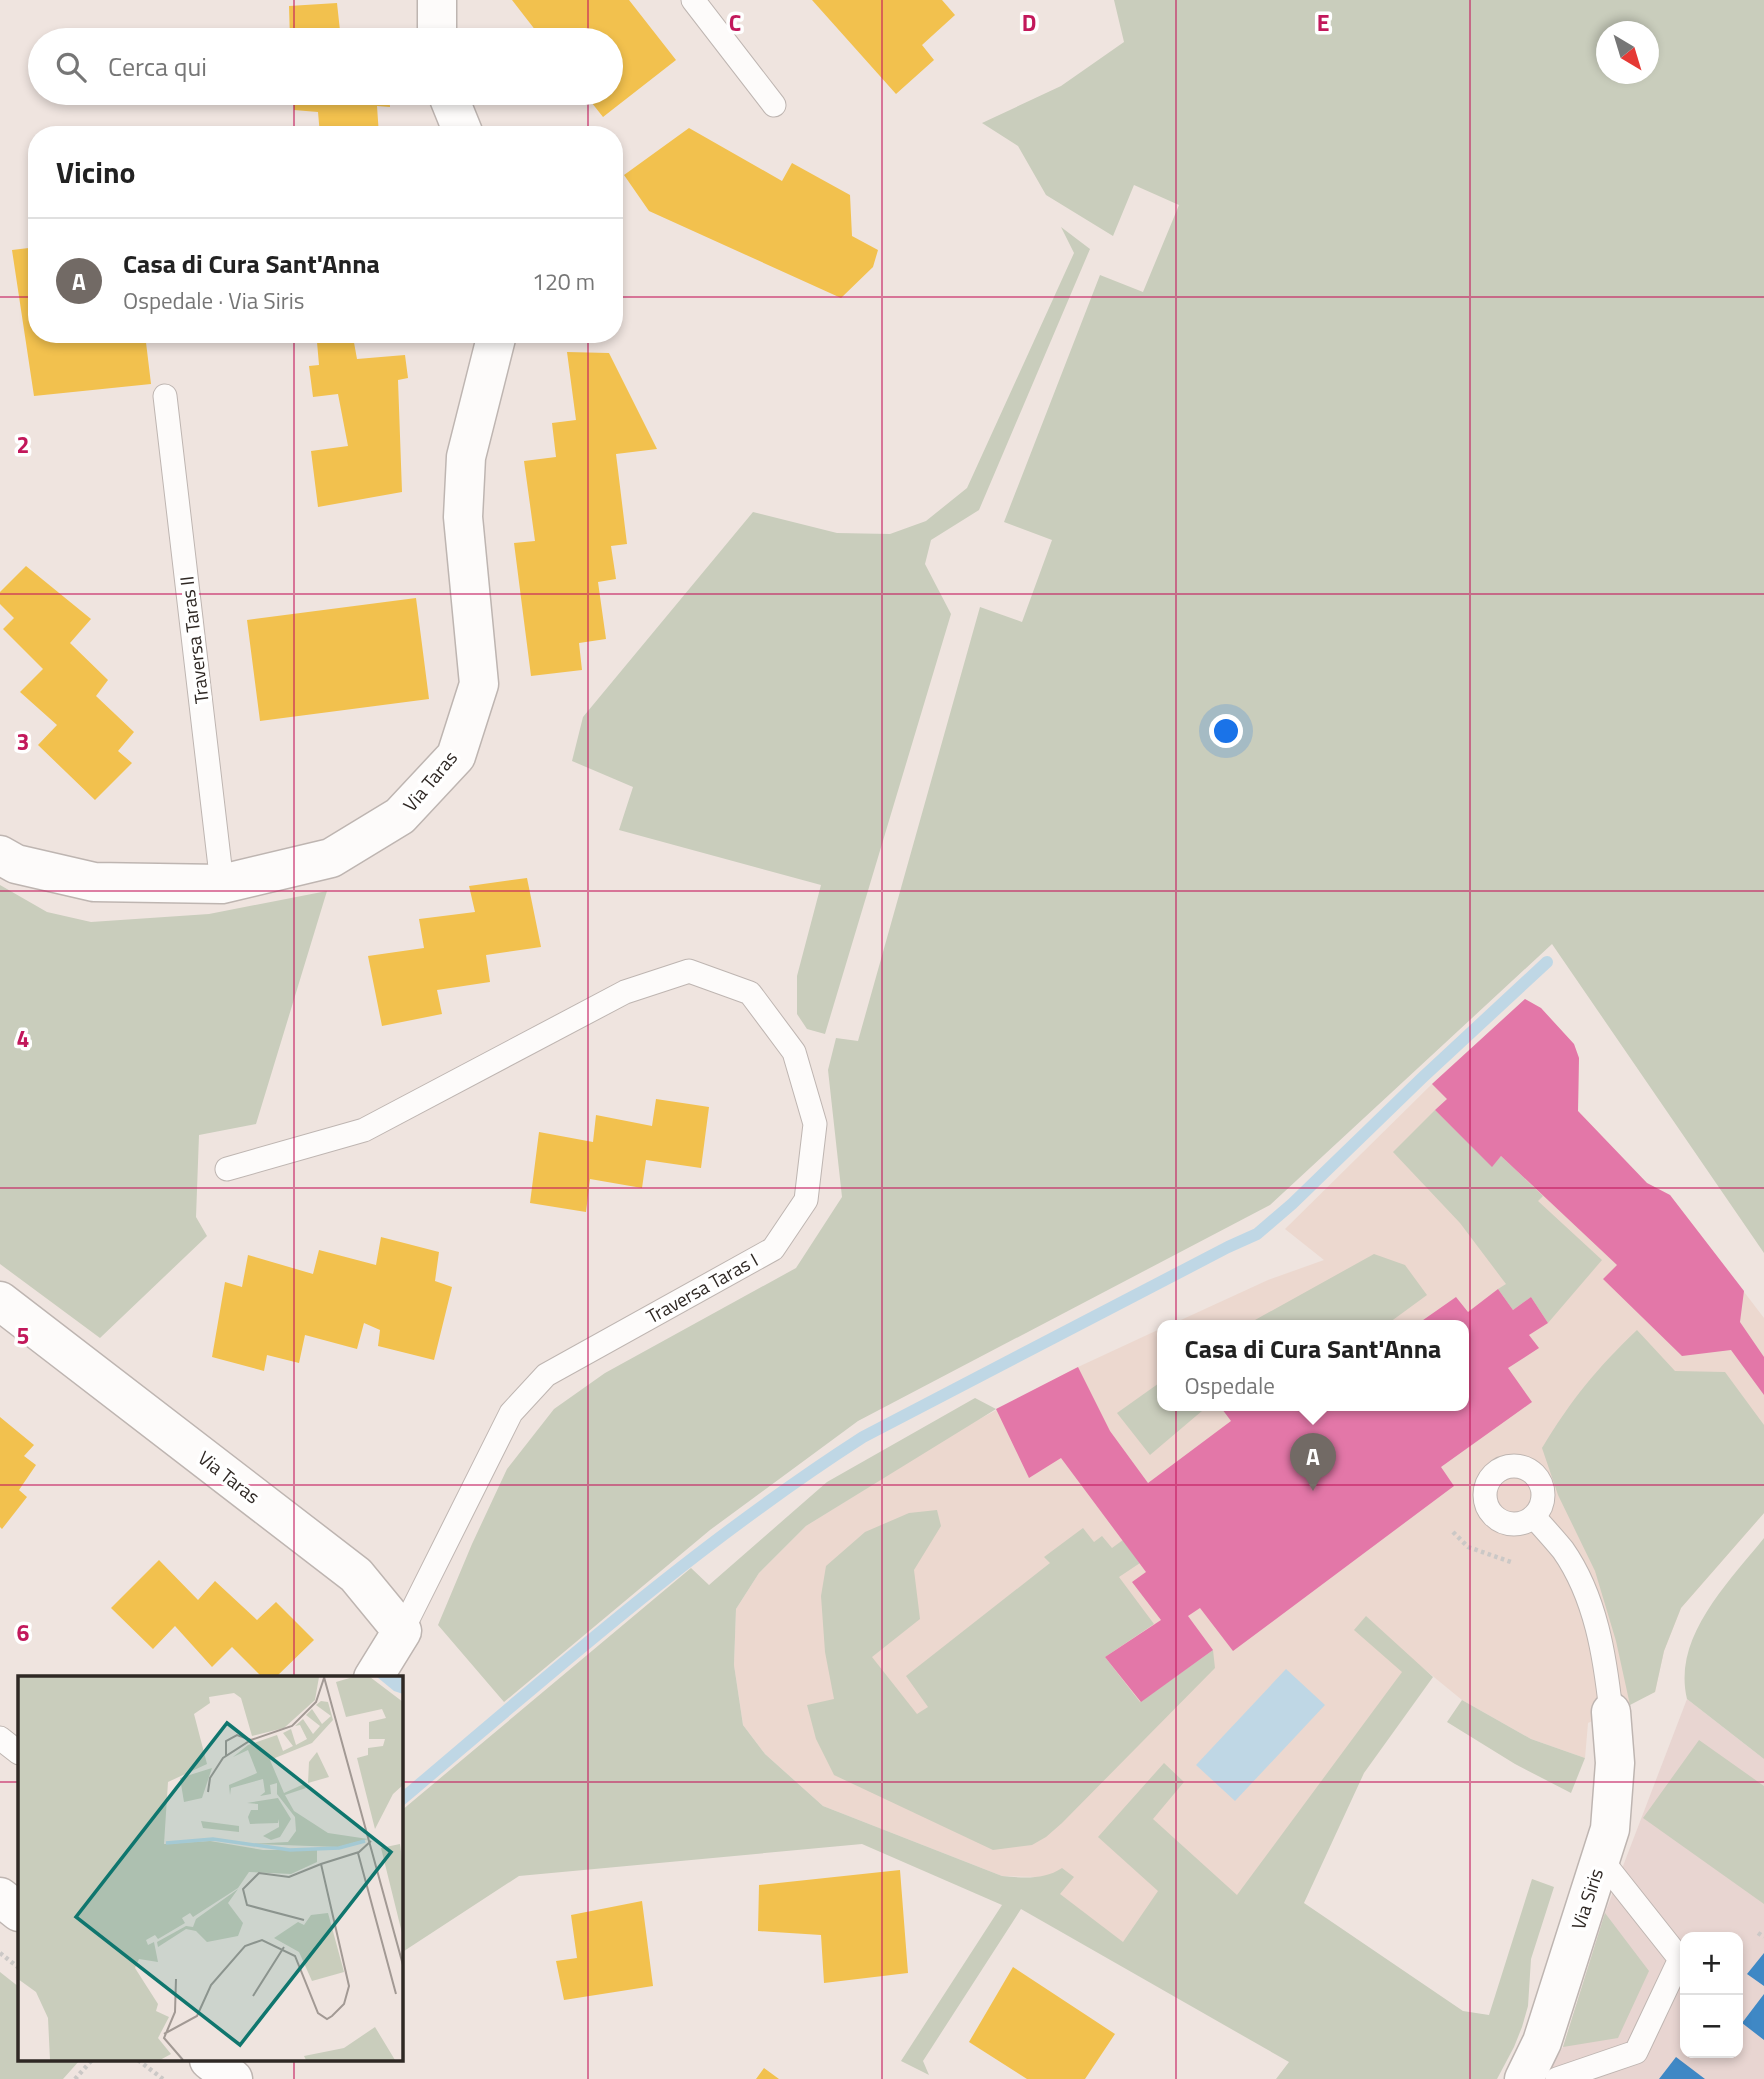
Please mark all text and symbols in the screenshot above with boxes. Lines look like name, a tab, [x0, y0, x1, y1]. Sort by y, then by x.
text: C	[729, 5, 741, 40]
text: D	[1022, 5, 1036, 40]
text: E	[1317, 5, 1329, 40]
north arrow	[1596, 21, 1659, 84]
search box	[28, 28, 623, 105]
text: Cerca qui	[108, 47, 207, 86]
icon: search	[52, 48, 90, 86]
text: Vicino	[56, 149, 136, 195]
text: Casa di Cura Sant'Anna	[123, 244, 380, 283]
text: A	[72, 264, 86, 299]
text: 120 m	[532, 264, 595, 299]
text: Ospedale · Via Siris	[123, 283, 305, 318]
text: 2	[17, 427, 29, 462]
street label: Traversa Taras II	[171, 575, 216, 706]
your location	[1209, 714, 1243, 748]
text: 3	[17, 724, 29, 759]
street label: Via Taras	[395, 744, 464, 817]
text: 4	[17, 1021, 29, 1056]
street label: Traversa Taras I	[641, 1245, 763, 1330]
text: 5	[17, 1318, 29, 1353]
popup	[1157, 1320, 1469, 1411]
text: Casa di Cura Sant'Anna	[1185, 1329, 1441, 1368]
text: Ospedale	[1185, 1368, 1275, 1403]
pin: A	[1290, 1433, 1336, 1491]
street label: Via Taras	[192, 1443, 267, 1510]
text: 6	[17, 1615, 30, 1650]
inset map	[18, 1676, 402, 2062]
street label: Via Siris	[1563, 1864, 1610, 1933]
map controls	[1680, 1932, 1743, 2058]
button: +	[1680, 1932, 1743, 1995]
button: −	[1680, 1995, 1743, 2058]

